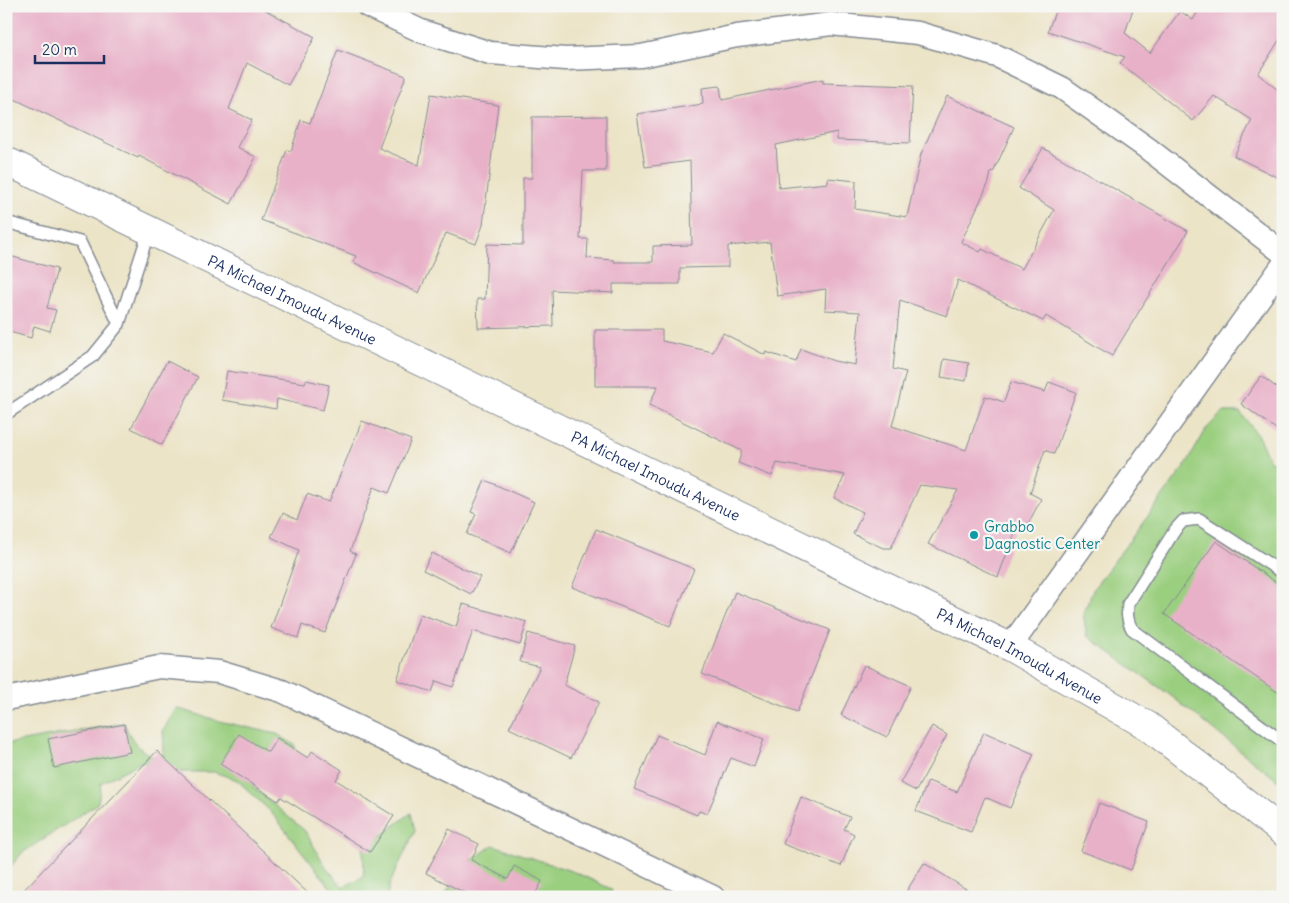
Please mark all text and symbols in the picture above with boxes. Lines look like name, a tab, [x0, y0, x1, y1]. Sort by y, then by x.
scale bar	[35, 32, 104, 64]
text: 20 m	[42, 40, 77, 59]
street label: PA Michael Imoudu Avenue	[205, 251, 380, 348]
street label: PA Michael Imoudu Avenue	[568, 427, 743, 525]
place label: Grabbo Dagnostic Center	[984, 517, 1100, 553]
marker: Grabbo Dagnostic Center	[968, 529, 980, 541]
street label: PA Michael Imoudu Avenue	[934, 604, 1106, 708]

